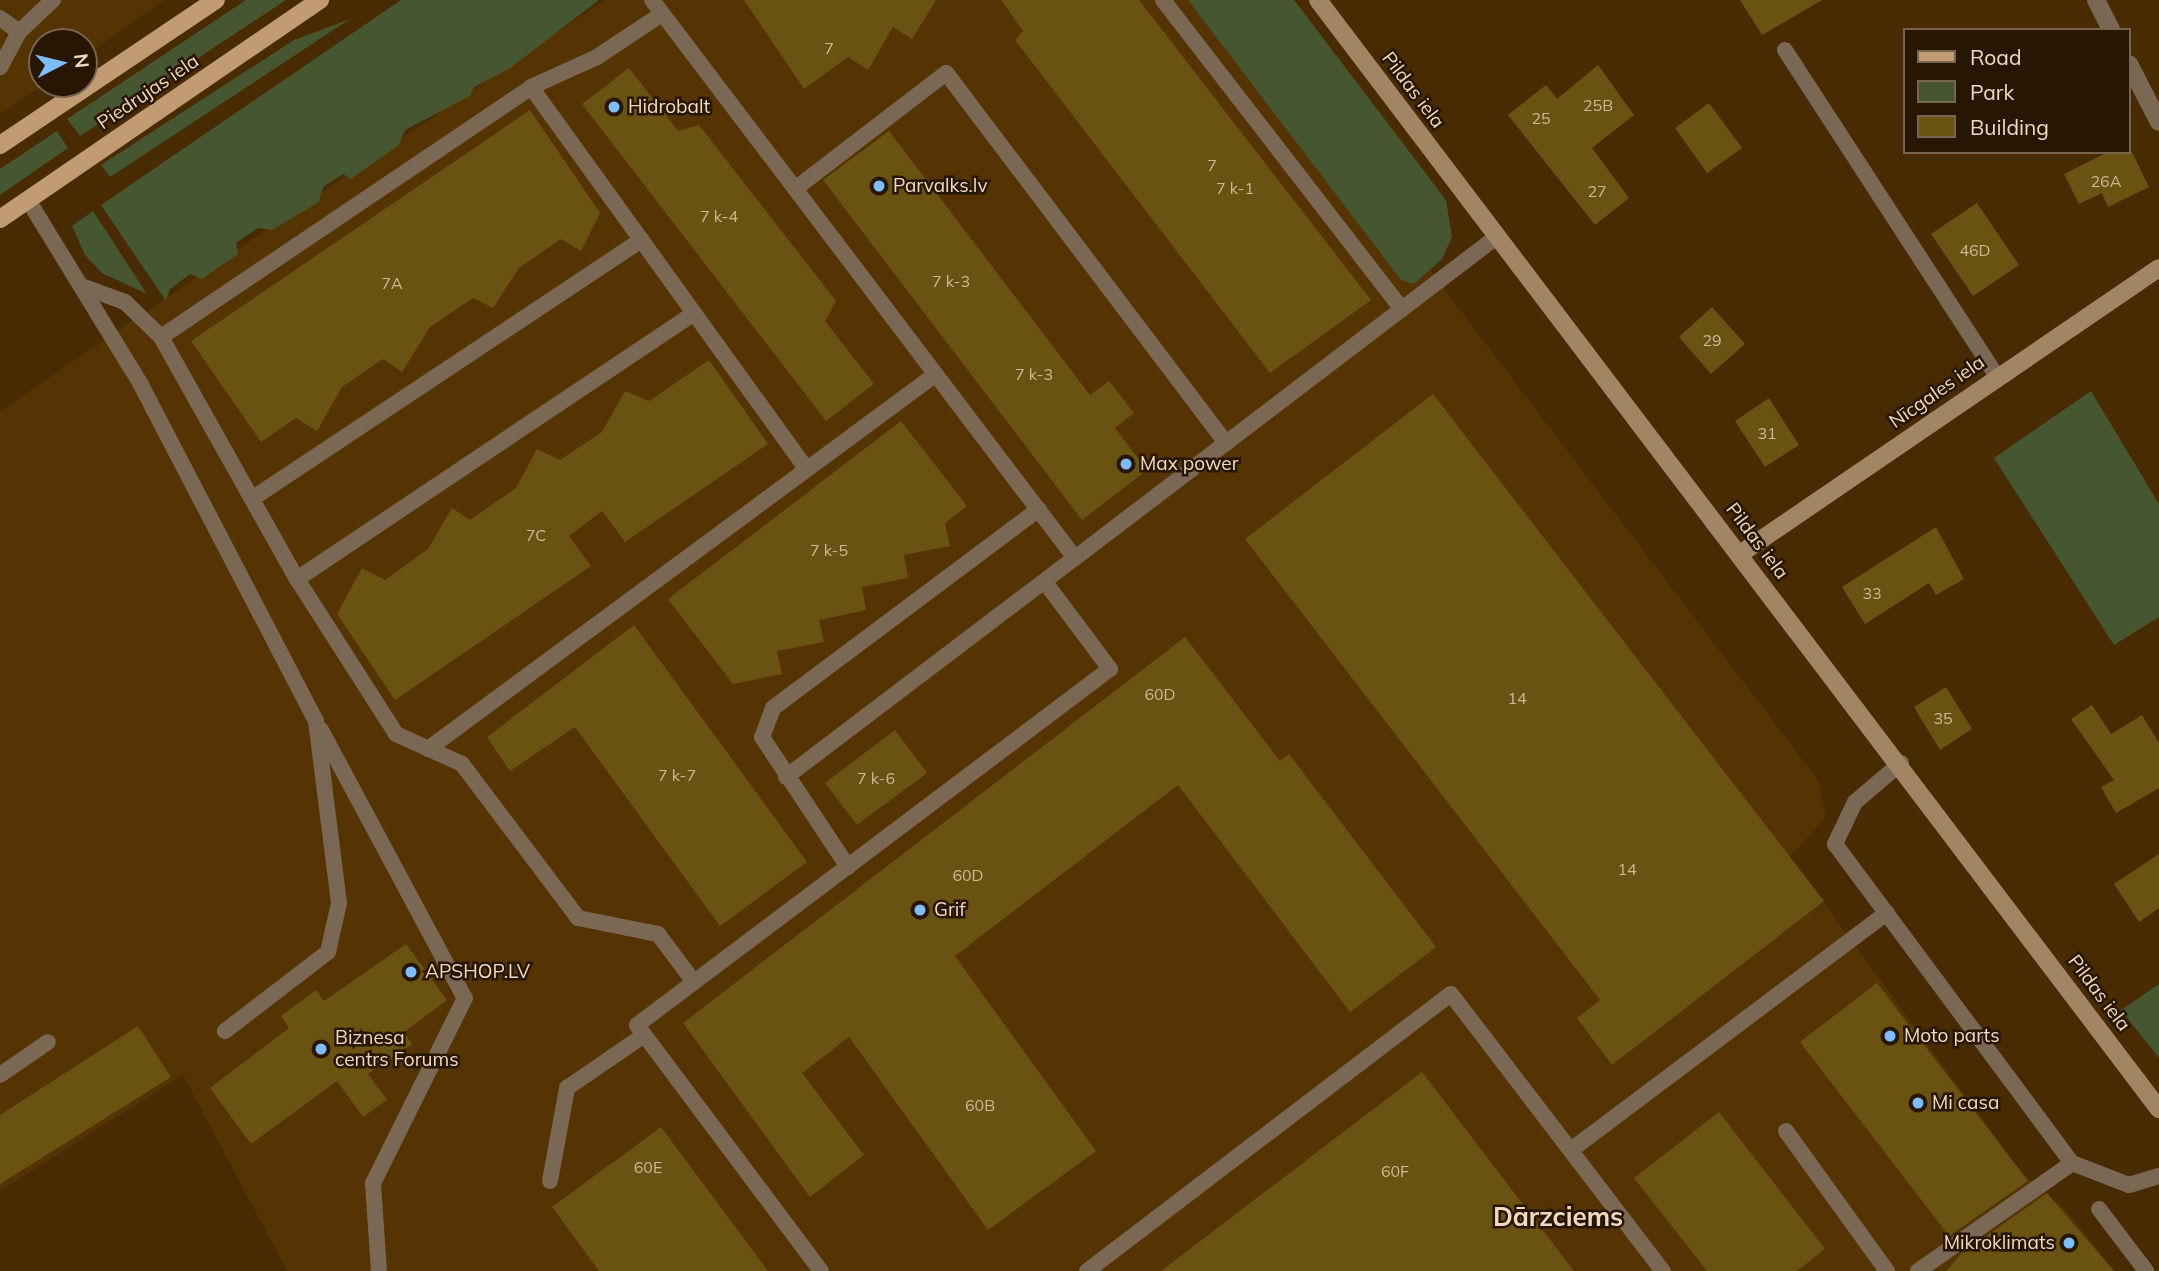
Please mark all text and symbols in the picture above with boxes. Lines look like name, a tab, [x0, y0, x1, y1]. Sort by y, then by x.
north arrow	[28, 28, 98, 98]
legend	[1904, 28, 2131, 154]
house number: 7	[824, 38, 834, 58]
text: Road	[1970, 44, 2021, 70]
street label: Pildas iela	[1377, 47, 1449, 133]
street label: Piedrujas iela	[93, 50, 203, 134]
text: N	[69, 52, 95, 69]
text: Park	[1970, 79, 2014, 105]
house number: 25B	[1583, 95, 1613, 115]
place label: Hidrobalt	[628, 96, 710, 118]
marker: Hidrobalt	[606, 99, 622, 115]
house number: 25	[1531, 108, 1551, 128]
text: Building	[1970, 114, 2049, 140]
house number: 7	[1207, 155, 1217, 175]
house number: 26A	[2091, 171, 2121, 191]
place label: Parvalks.lv	[893, 175, 987, 197]
marker: Parvalks.lv	[871, 178, 887, 194]
house number: 7 k-1	[1216, 178, 1254, 198]
house number: 27	[1587, 181, 1607, 201]
house number: 7 k-4	[700, 206, 738, 226]
house number: 46D	[1959, 240, 1991, 260]
house number: 7 k-3	[932, 271, 970, 291]
house number: 7A	[381, 273, 403, 293]
house number: 29	[1702, 330, 1722, 350]
street label: Nīcgales iela	[1885, 351, 1989, 433]
house number: 7 k-3	[1015, 364, 1053, 384]
house number: 31	[1757, 423, 1777, 443]
place label: Max power	[1140, 453, 1239, 475]
marker: Max power	[1118, 456, 1134, 472]
street label: Pildas iela	[1721, 498, 1793, 584]
house number: 7C	[526, 525, 546, 545]
house number: 7 k-5	[810, 540, 848, 560]
house number: 33	[1862, 583, 1882, 603]
house number: 60D	[1144, 684, 1176, 704]
house number: 14	[1507, 688, 1527, 708]
house number: 35	[1933, 708, 1953, 728]
house number: 7 k-7	[658, 765, 696, 785]
house number: 7 k-6	[857, 768, 895, 788]
house number: 14	[1617, 859, 1637, 879]
house number: 60D	[952, 865, 984, 885]
place label: Grif	[934, 899, 966, 921]
marker: Grif	[912, 902, 928, 918]
street label: Pildas iela	[2063, 950, 2135, 1036]
place label: APSHOP.LV	[425, 961, 530, 983]
marker: APSHOP.LV	[403, 964, 419, 980]
place label: Moto parts	[1904, 1025, 2000, 1047]
place label: Biznesa centrs Forums	[335, 1027, 459, 1071]
marker: Moto parts	[1882, 1028, 1898, 1044]
marker: Biznesa centrs Forums	[313, 1041, 329, 1057]
place label: Mi casa	[1932, 1092, 1999, 1114]
house number: 60B	[965, 1095, 995, 1115]
marker: Mi casa	[1910, 1095, 1926, 1111]
house number: 60E	[634, 1157, 662, 1177]
house number: 60F	[1381, 1161, 1409, 1181]
district label: Dārzciems	[1493, 1201, 1623, 1233]
place label: Mikroklimats	[1944, 1232, 2055, 1254]
marker: Mikroklimats	[2061, 1235, 2077, 1251]

